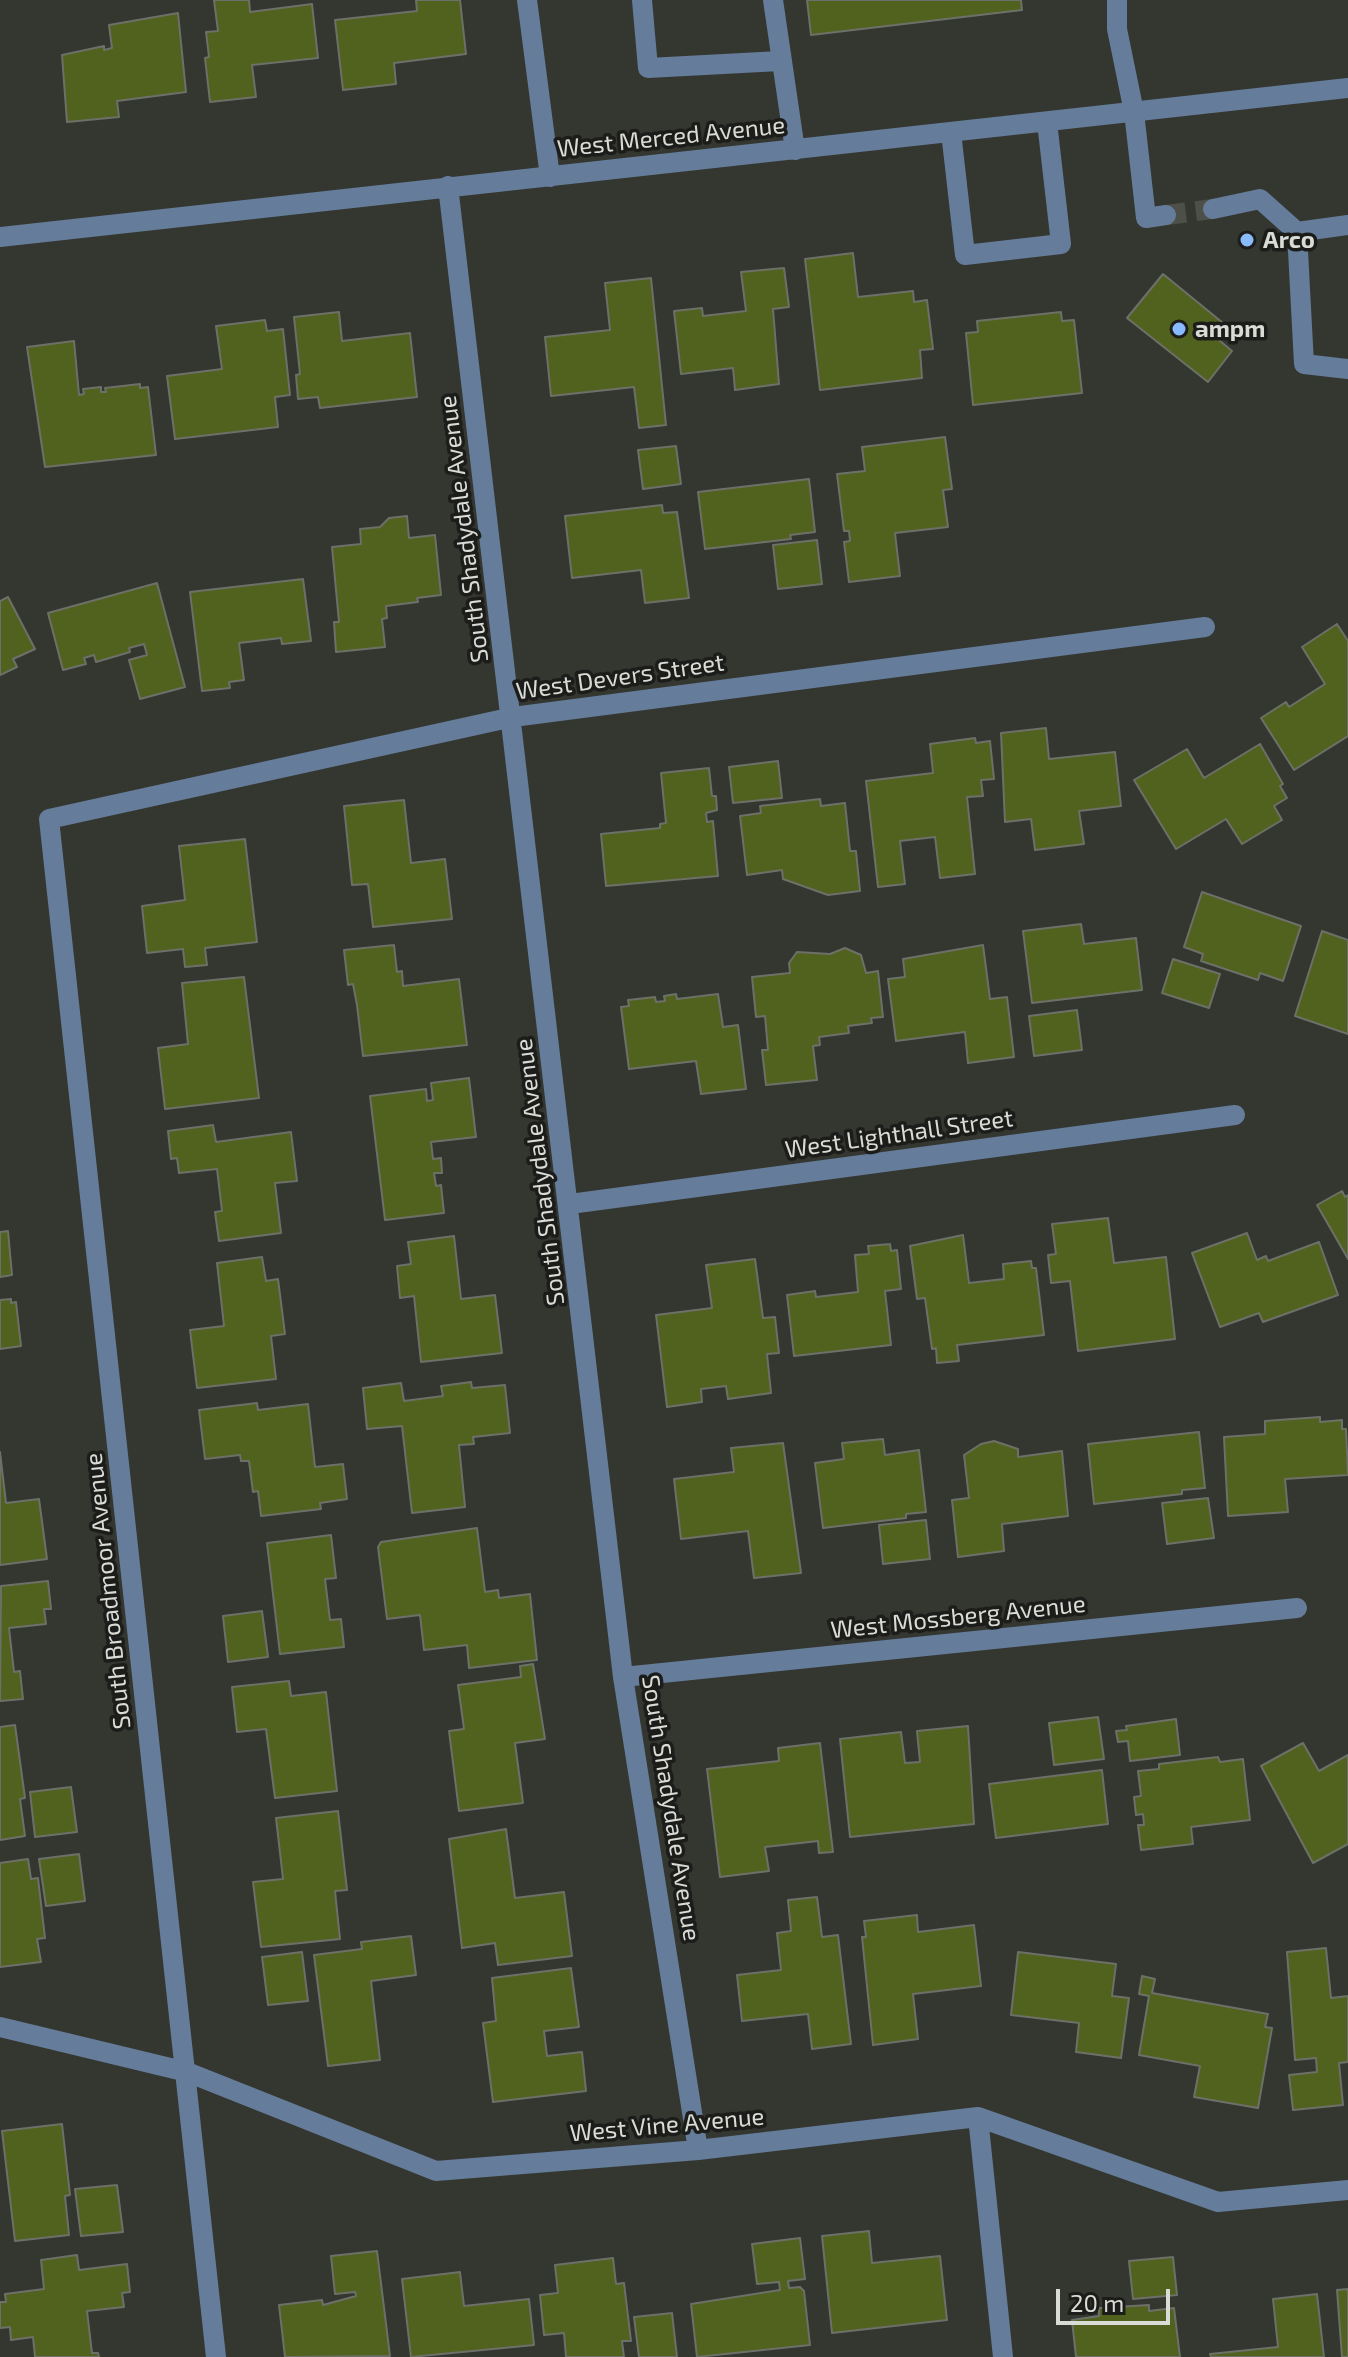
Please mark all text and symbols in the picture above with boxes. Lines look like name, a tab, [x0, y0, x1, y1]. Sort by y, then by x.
street label: West Merced Avenue	[556, 111, 786, 163]
place label: Arco	[1263, 226, 1315, 254]
marker: Arco	[1238, 231, 1256, 249]
place label: ampm	[1195, 315, 1265, 343]
marker: ampm	[1170, 320, 1188, 338]
street label: South Shadydale Avenue	[433, 394, 495, 664]
street label: West Devers Street	[514, 648, 726, 706]
street label: South Shadydale Avenue	[509, 1037, 571, 1307]
street label: West Lighthall Street	[783, 1104, 1015, 1164]
street label: South Broadmoor Avenue	[79, 1451, 137, 1731]
street label: West Mossberg Avenue	[829, 1589, 1087, 1645]
street label: South Shadydale Avenue	[636, 1673, 706, 1943]
street label: West Vine Avenue	[569, 2102, 765, 2148]
scale bar	[1060, 2273, 1174, 2323]
text: 20 m	[1070, 2288, 1124, 2317]

